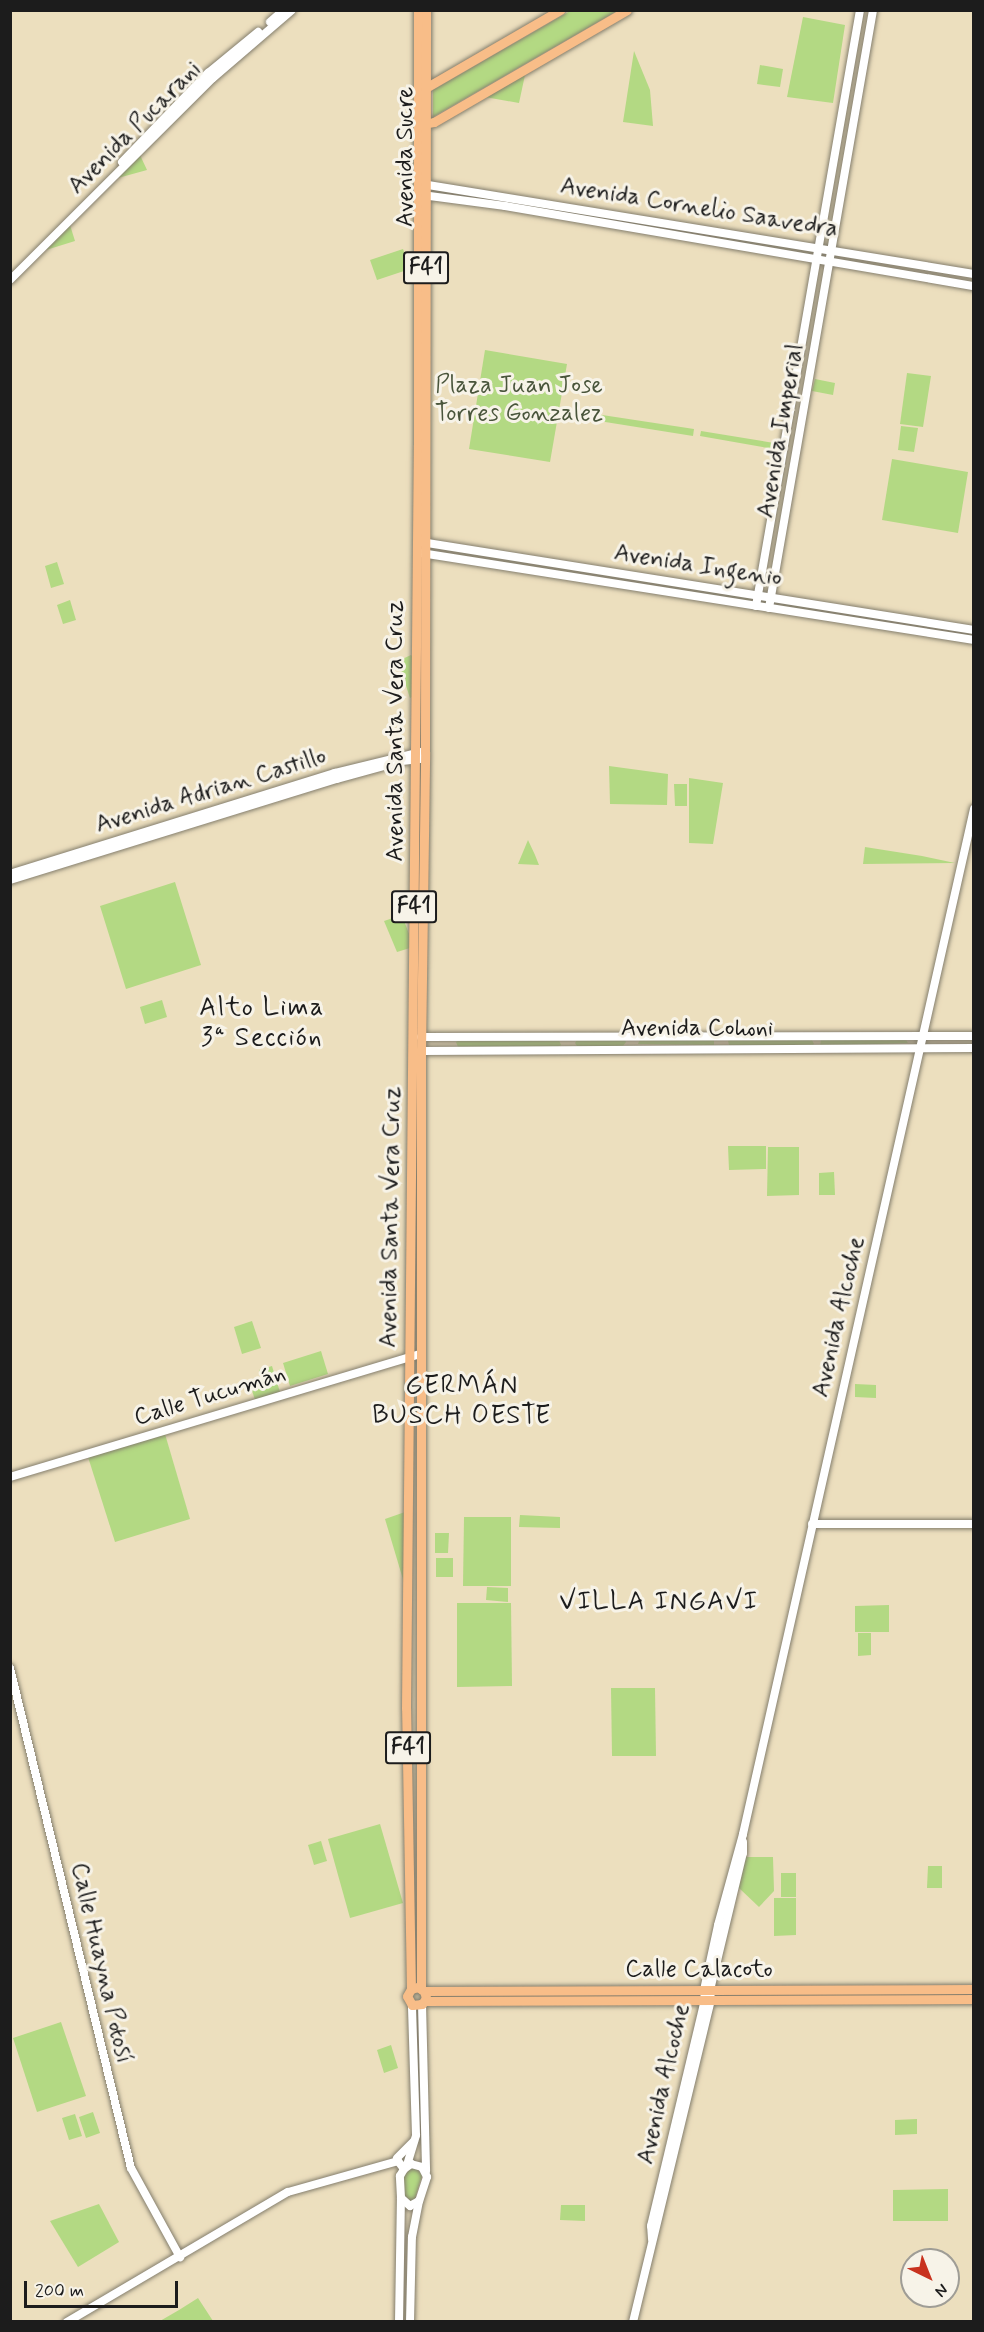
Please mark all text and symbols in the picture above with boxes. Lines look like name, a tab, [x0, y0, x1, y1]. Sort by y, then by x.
street label: Avenida Pucarani	[62, 55, 208, 201]
street label: Avenida Sucre	[392, 85, 420, 229]
street label: Avenida Cornelio Saavedra	[559, 172, 839, 244]
road number: F41	[402, 249, 450, 287]
street label: Avenida Imperial	[752, 342, 810, 520]
park label: Plaza Juan Jose Torres Gonzalez	[437, 372, 601, 428]
street label: Avenida Ingenio	[613, 539, 783, 593]
street label: Avenida Santa Vera Cruz	[382, 602, 410, 860]
street label: Avenida Adrian Castillo	[91, 742, 331, 840]
road number: F41	[390, 888, 438, 926]
district label: Alto Lima 3ª Sección	[201, 993, 323, 1054]
street label: Avenida Cohoni	[621, 1015, 773, 1043]
street label: Avenida Santa Vera Cruz	[374, 1088, 408, 1346]
street label: Avenida Alcoche	[806, 1233, 872, 1401]
street label: Calle Tucumán	[135, 1361, 285, 1431]
district label: GERMÁN BUSCH OESTE	[369, 1371, 555, 1432]
district label: VILLA INGAVI	[563, 1587, 755, 1619]
road number: F41	[384, 1729, 432, 1767]
street label: Calle Huayna Potosí	[64, 1862, 138, 2064]
street label: Calle Calacoto	[626, 1956, 772, 1984]
street label: Avenida Alcoche	[631, 2000, 697, 2168]
north arrow	[900, 2248, 960, 2308]
scale bar	[27, 2269, 182, 2307]
text: 200 m	[35, 2279, 84, 2303]
text: N	[930, 2279, 952, 2301]

